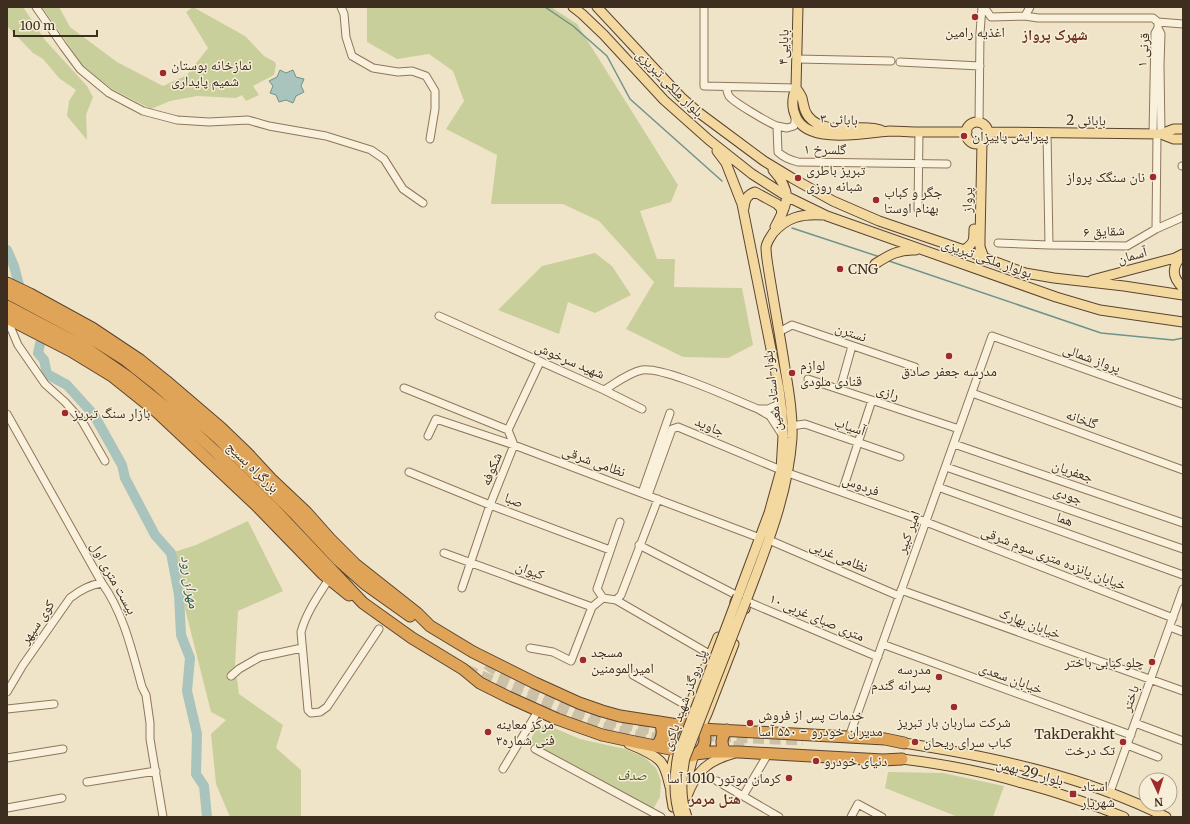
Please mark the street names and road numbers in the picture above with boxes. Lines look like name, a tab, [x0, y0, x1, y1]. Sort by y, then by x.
street label: بابایی۴	[773, 29, 793, 65]
street label: قرنی ۱	[1133, 32, 1153, 68]
street label: بلوار ملکى تبریزى	[632, 45, 708, 121]
street label: بابائی ۳	[820, 109, 859, 129]
street label: بابائی 2	[1066, 111, 1106, 129]
street label: گلسرخ ۱	[803, 140, 847, 159]
street label: پرواز	[958, 187, 976, 214]
street label: شقایق ۶	[1083, 221, 1125, 242]
street label: بولوار ملکی تبریزی	[939, 234, 1035, 282]
street label: آسمان	[1115, 242, 1149, 268]
street label: نسترن	[833, 318, 869, 346]
street label: شهید سرخوش	[532, 337, 608, 383]
street label: پرواز شمالی	[1061, 339, 1124, 377]
street label: بلوار استاد معین	[758, 349, 786, 433]
street label: رازی	[874, 380, 902, 404]
street label: گلخانه	[1064, 405, 1100, 433]
street label: جاوید	[692, 412, 728, 440]
street label: آسیاب	[832, 412, 868, 440]
street label: بزرگراه بسیج	[222, 438, 283, 497]
street label: نظامی شرقی	[560, 441, 628, 481]
street label: شکوفه	[476, 450, 506, 488]
street label: جعفریان	[1050, 456, 1096, 486]
street label: فردوس	[840, 470, 882, 500]
street label: جودی	[1051, 482, 1085, 508]
street label: صبا	[502, 488, 526, 512]
street label: امیر کبیر	[892, 508, 924, 557]
street label: هما	[1054, 508, 1076, 530]
street label: خیابان پانزده متری سوم شرقی	[978, 522, 1129, 595]
street label: نظامی غربی	[807, 536, 871, 576]
street label: بیست متری اول	[87, 539, 141, 618]
street label: کیوان	[513, 557, 547, 583]
street label: ۱۰ متری صبای غربی	[767, 589, 867, 645]
street label: کوی سپهر	[15, 596, 59, 648]
street label: خیابان بهارک	[997, 603, 1064, 643]
street label: پل روگذر شهید باکری	[657, 647, 711, 753]
street label: خیابان سعدی	[977, 658, 1046, 698]
street label: باختر	[1117, 682, 1143, 715]
street label: بلوار 29 بهمن	[994, 754, 1066, 790]

